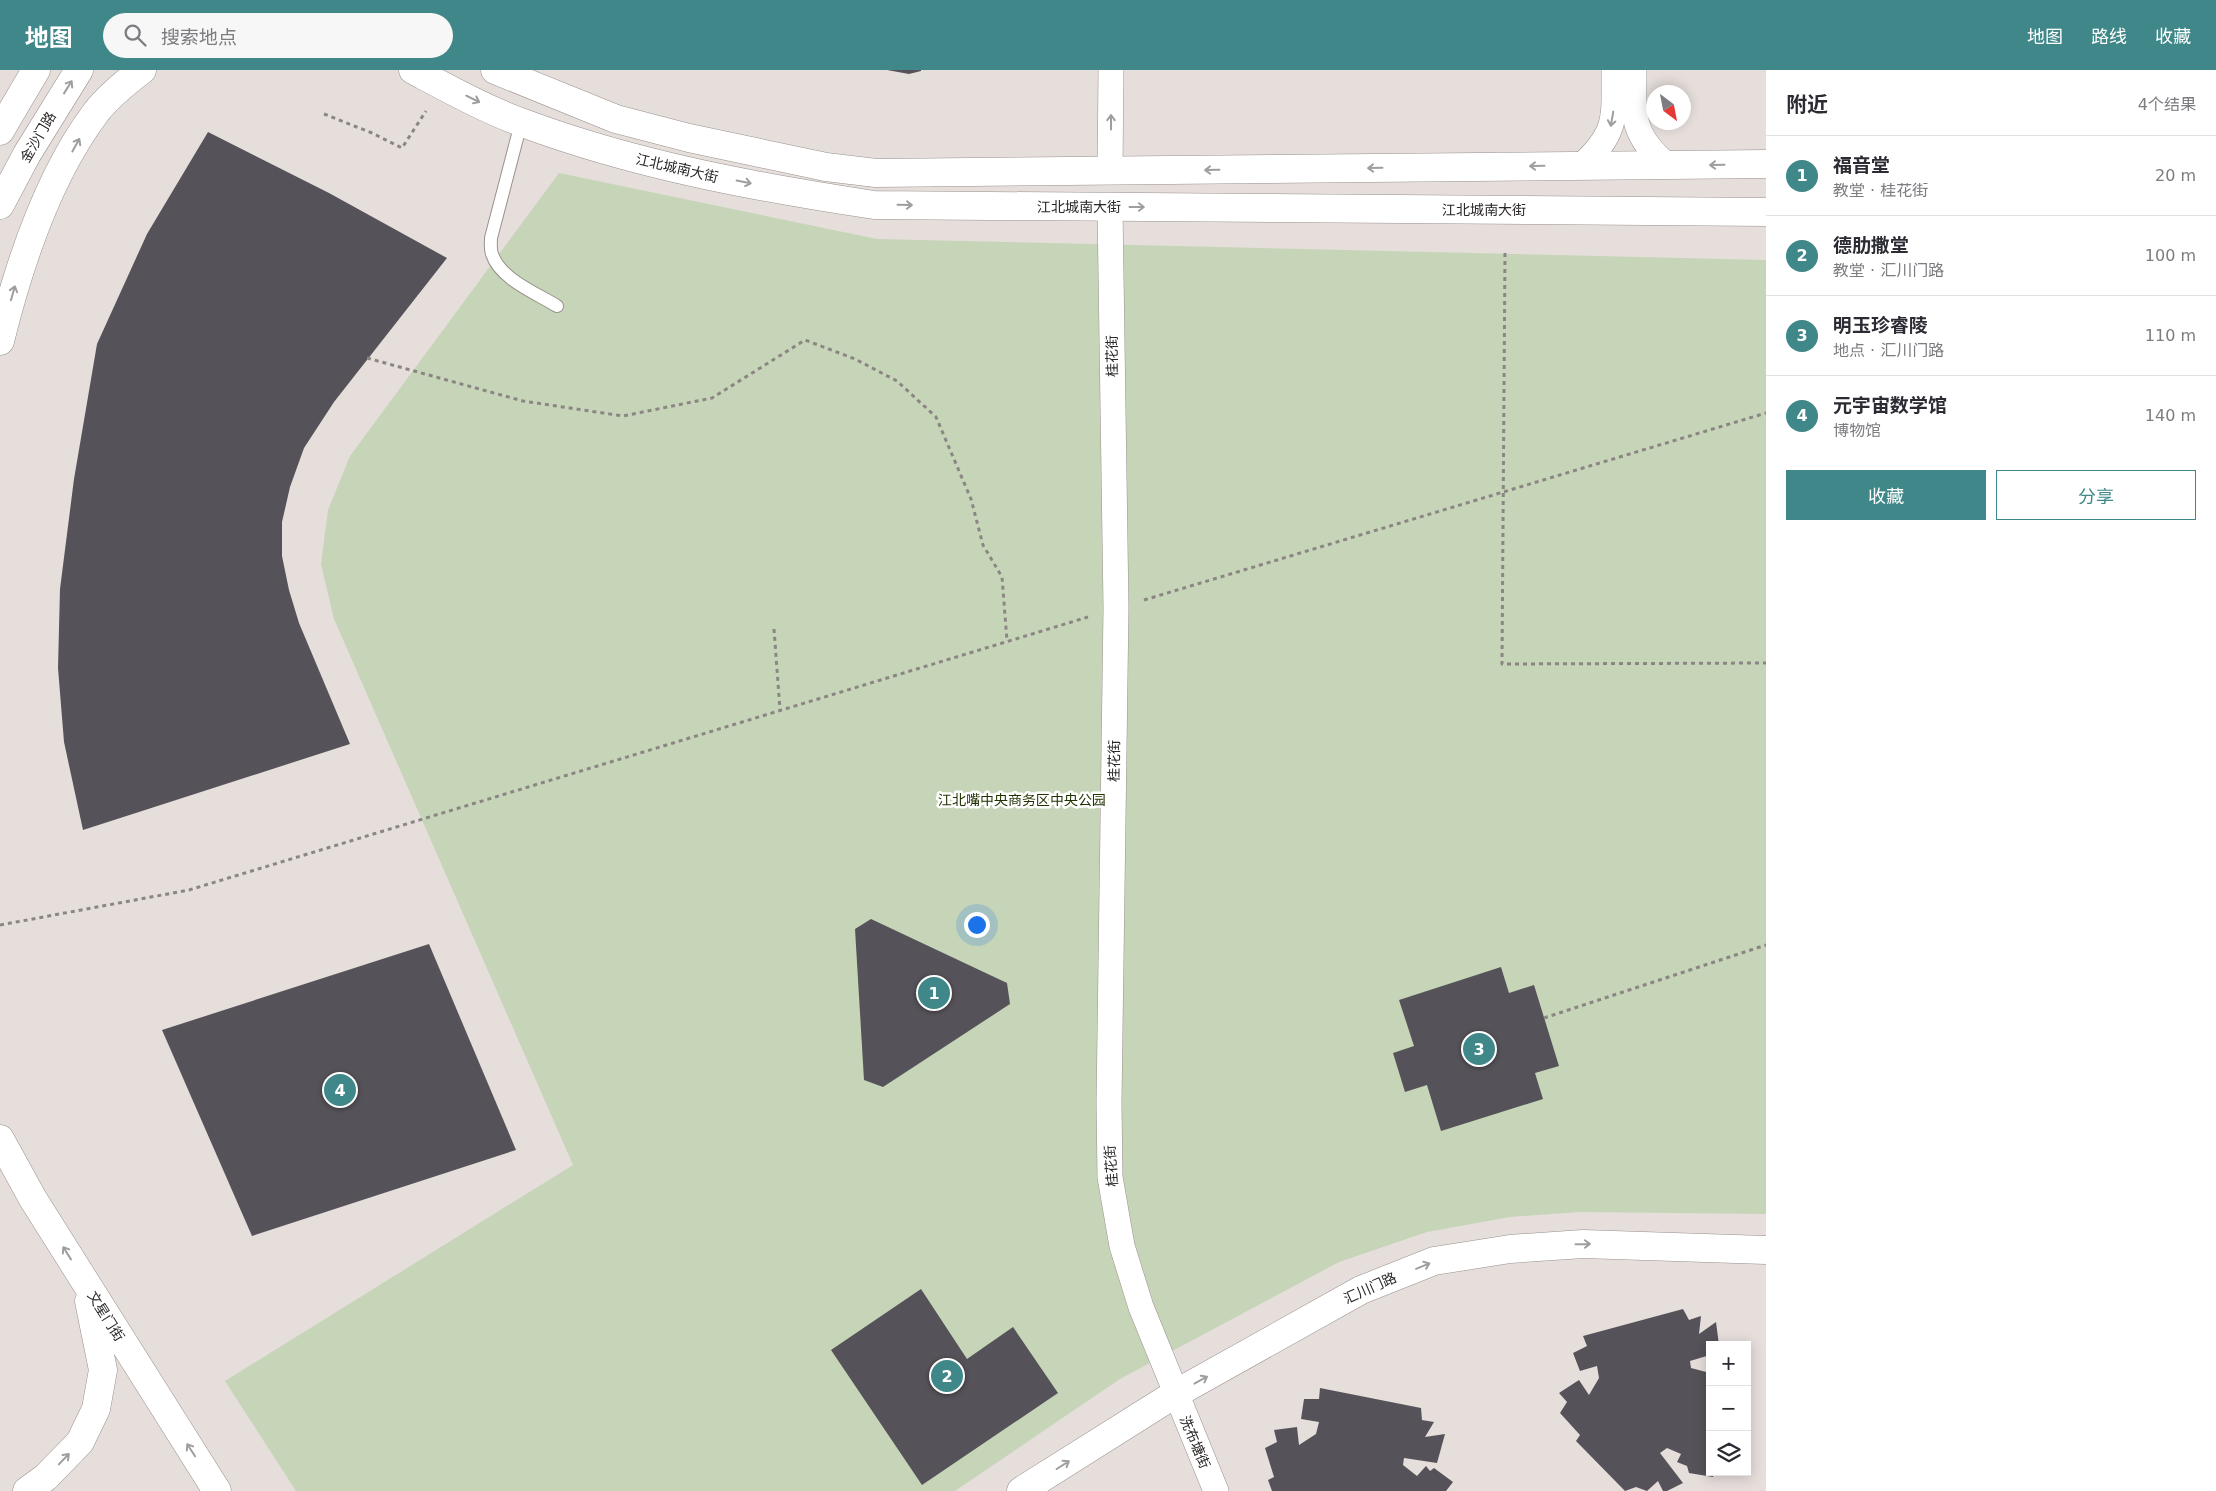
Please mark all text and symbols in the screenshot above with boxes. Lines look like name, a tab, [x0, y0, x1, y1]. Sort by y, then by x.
search box	[103, 13, 453, 58]
icon: search	[121, 21, 149, 49]
text: 地图	[25, 24, 73, 52]
text: 搜索地点	[161, 26, 237, 48]
text: 地图	[2027, 26, 2063, 47]
text: 路线	[2091, 26, 2127, 47]
text: 收藏	[2155, 26, 2191, 47]
one-way arrow	[63, 81, 73, 95]
north arrow	[1646, 85, 1691, 130]
text: 附近	[1786, 93, 1828, 117]
one-way arrow	[465, 95, 480, 105]
text: 4个结果	[2138, 95, 2196, 114]
street label: 金沙门路	[17, 109, 59, 165]
one-way arrow	[1606, 110, 1616, 126]
one-way arrow	[1106, 114, 1116, 130]
one-way arrow	[72, 138, 82, 152]
street label: 江北城南大街	[634, 151, 720, 185]
text: 福音堂	[1833, 154, 1890, 176]
one-way arrow	[1710, 160, 1726, 170]
one-way arrow	[1530, 161, 1546, 171]
one-way arrow	[1367, 163, 1384, 173]
one-way arrow	[1205, 165, 1221, 175]
text: 1	[1796, 166, 1808, 185]
text: 20 m	[2155, 166, 2196, 185]
one-way arrow	[736, 178, 752, 188]
text: 教堂 · 桂花街	[1833, 181, 1928, 200]
street label: 江北城南大街	[1037, 199, 1121, 215]
one-way arrow	[896, 200, 913, 210]
one-way arrow	[1129, 202, 1145, 212]
street label: 江北城南大街	[1442, 202, 1526, 218]
text: 德肋撒堂	[1833, 234, 1909, 256]
text: 2	[1796, 246, 1808, 265]
text: 100 m	[2145, 246, 2196, 265]
text: 教堂 · 汇川门路	[1833, 261, 1944, 280]
one-way arrow	[8, 286, 18, 302]
text: 明玉珍睿陵	[1833, 314, 1928, 336]
text: 3	[1796, 326, 1808, 345]
text: 110 m	[2145, 326, 2196, 345]
street label: 桂花街	[1104, 335, 1120, 377]
text: 地点 · 汇川门路	[1833, 341, 1944, 360]
text: 元宇宙数学馆	[1833, 394, 1947, 416]
text: 4	[1796, 406, 1808, 425]
text: 140 m	[2145, 406, 2196, 425]
text: 博物馆	[1833, 421, 1881, 440]
button: 收藏	[1786, 470, 1986, 520]
button: 分享	[1996, 470, 2196, 520]
street label: 桂花街	[1106, 740, 1122, 782]
park label: 江北嘴中央商务区中央公园	[938, 792, 1106, 808]
your location	[964, 912, 990, 938]
pin: 1	[918, 974, 950, 1012]
pin: 3	[1463, 1030, 1495, 1068]
pin: 4	[324, 1071, 356, 1109]
street label: 桂花街	[1102, 1144, 1120, 1188]
one-way arrow	[1574, 1239, 1591, 1249]
one-way arrow	[61, 1247, 71, 1261]
one-way arrow	[1415, 1260, 1430, 1270]
street label: 汇川门路	[1341, 1269, 1399, 1307]
street label: 文星门街	[84, 1288, 128, 1344]
map controls	[1706, 1341, 1751, 1476]
button: +	[1706, 1341, 1751, 1386]
pin: 2	[931, 1357, 963, 1395]
one-way arrow	[1193, 1374, 1207, 1384]
button: −	[1706, 1386, 1751, 1431]
street label: 洗布塘街	[1177, 1413, 1213, 1471]
button: layers	[1706, 1431, 1751, 1476]
one-way arrow	[186, 1443, 196, 1457]
one-way arrow	[58, 1453, 70, 1465]
one-way arrow	[1055, 1460, 1069, 1470]

